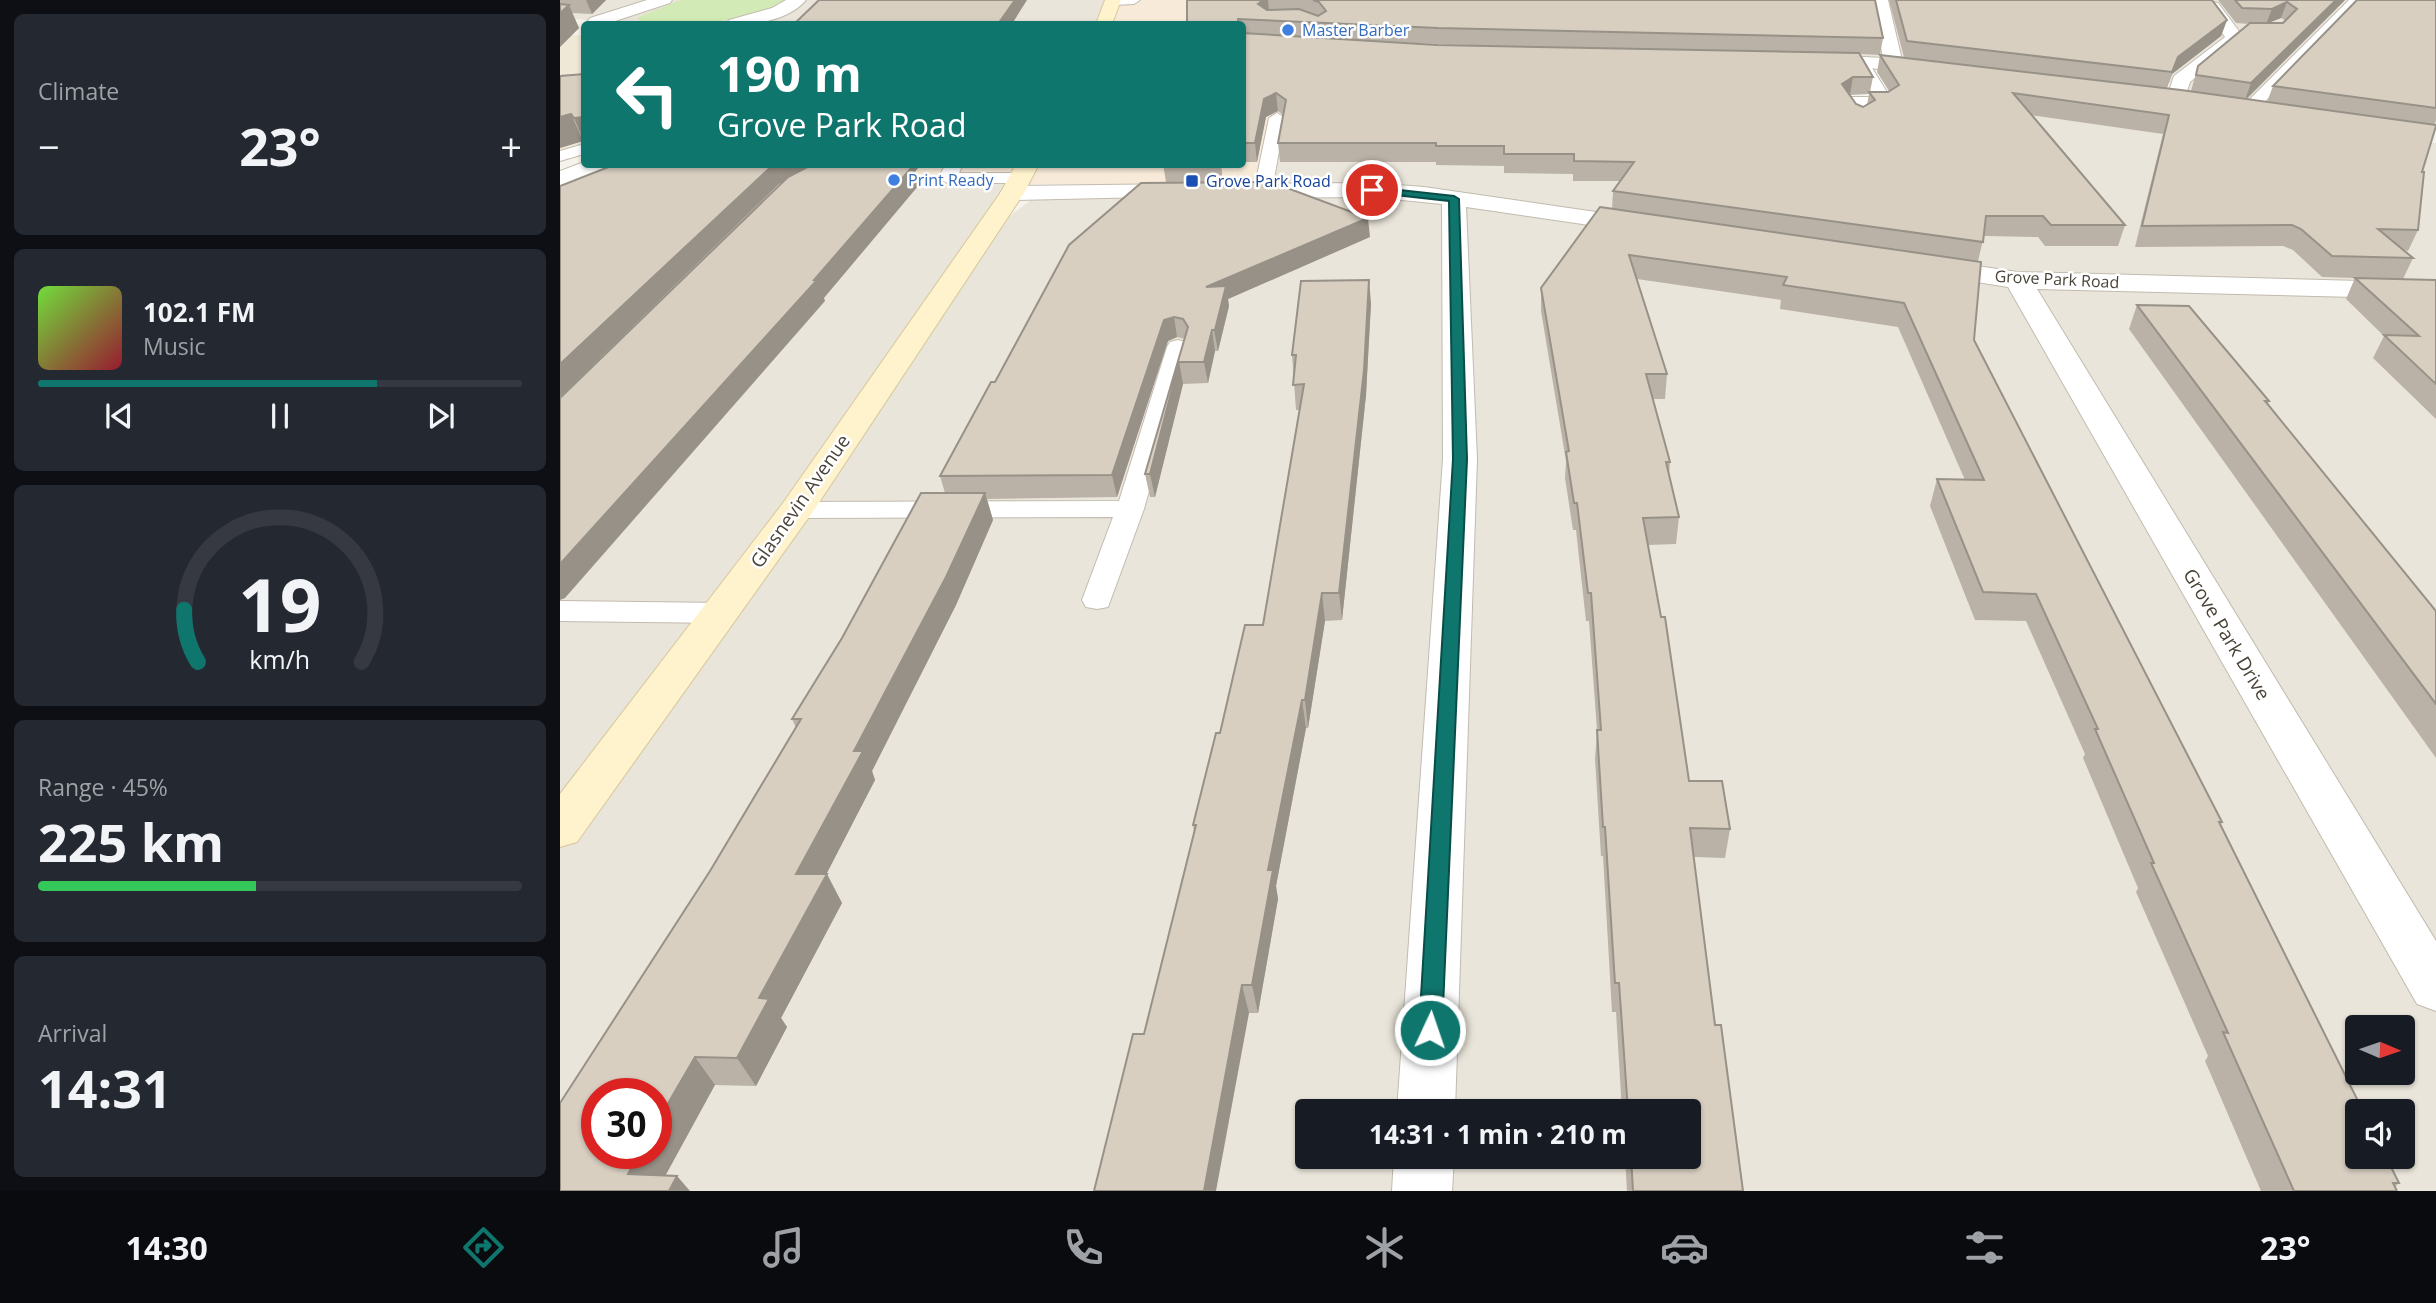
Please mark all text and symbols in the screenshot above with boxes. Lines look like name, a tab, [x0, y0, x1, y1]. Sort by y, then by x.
place label: Master Barber	[1302, 19, 1410, 41]
marker: Master Barber	[1280, 22, 1296, 38]
text: 190 m	[717, 40, 862, 106]
icon: left	[602, 49, 693, 140]
text: Climate	[38, 75, 119, 107]
text: Grove Park Road	[717, 103, 966, 146]
text: 23°	[239, 110, 321, 181]
text: −	[38, 120, 60, 172]
text: +	[500, 120, 522, 172]
pin	[1342, 160, 1402, 220]
place label: Print Ready	[908, 169, 994, 191]
place label: Grove Park Road	[1206, 170, 1331, 192]
icon: arrive	[1353, 171, 1391, 209]
marker: Print Ready	[886, 172, 902, 188]
marker: Grove Park Road	[1184, 173, 1200, 189]
street label: Grove Park Road	[1994, 265, 2120, 293]
text: 102.1 FM	[143, 294, 255, 330]
text: Music	[143, 330, 206, 362]
icon: previous	[100, 397, 138, 435]
icon: pause	[261, 397, 299, 435]
icon: next	[422, 397, 460, 435]
street label: Glasnevin Avenue	[744, 429, 856, 573]
text: 19	[238, 554, 322, 653]
street label: Grove Park Drive	[2177, 563, 2277, 705]
text: km/h	[250, 641, 310, 675]
text: Range · 45%	[38, 771, 168, 803]
text: 225 km	[38, 806, 224, 877]
position arrow	[1393, 993, 1467, 1067]
north arrow	[2345, 1015, 2415, 1085]
map controls	[2345, 1015, 2415, 1169]
text: Arrival	[38, 1017, 107, 1049]
text: 14:31	[38, 1052, 172, 1123]
speed limit sign: 30	[581, 1078, 672, 1169]
button: sound	[2345, 1099, 2415, 1169]
text: 14:31 · 1 min · 210 m	[1369, 1116, 1627, 1152]
icon: directions	[459, 1223, 508, 1272]
icon: music	[759, 1223, 808, 1272]
icon: phone	[1059, 1223, 1108, 1272]
icon: climate	[1360, 1223, 1409, 1272]
icon: car	[1660, 1223, 1709, 1272]
icon: filters	[1960, 1223, 2009, 1272]
text: 14:30	[126, 1226, 208, 1269]
text: 23°	[2260, 1226, 2310, 1269]

